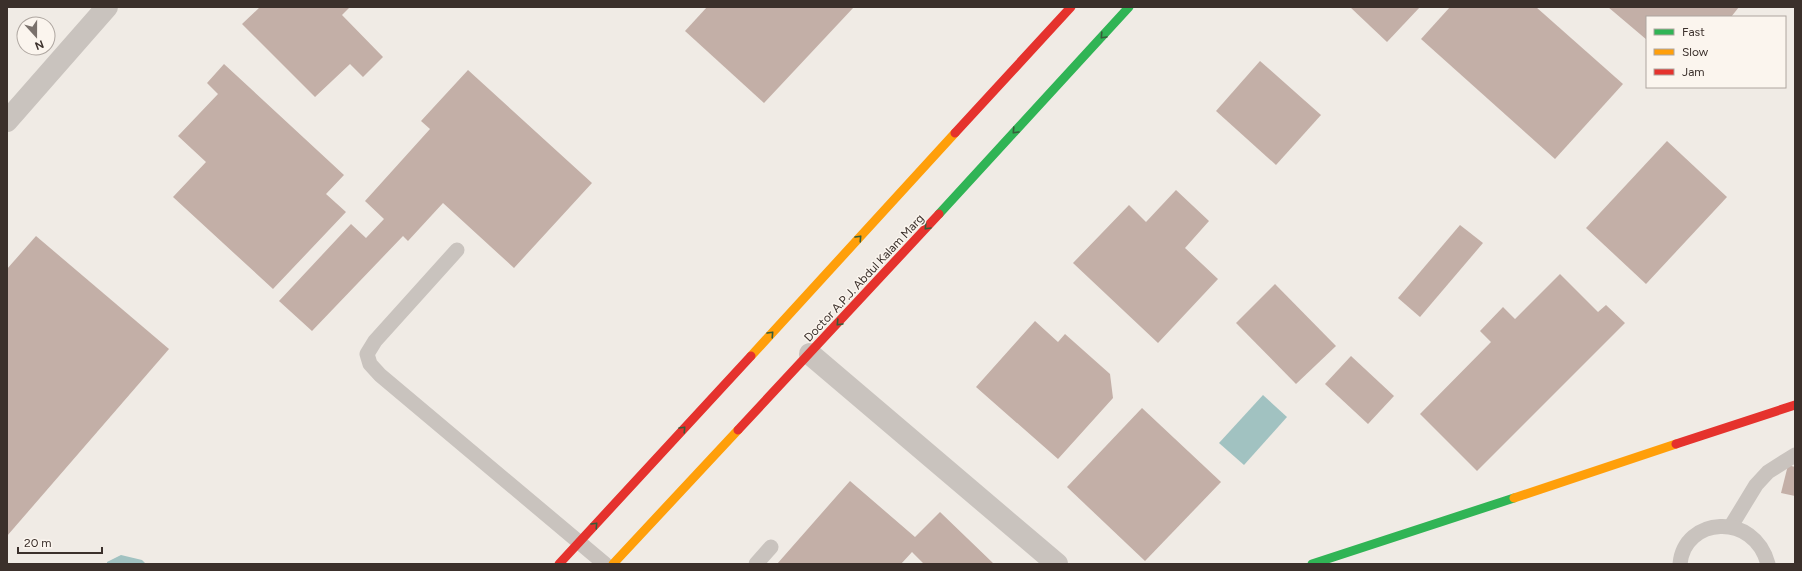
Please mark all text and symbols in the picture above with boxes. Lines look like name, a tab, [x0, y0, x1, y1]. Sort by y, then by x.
north arrow	[16, 16, 56, 56]
legend	[1646, 16, 1786, 88]
text: Fast	[1682, 25, 1705, 39]
one-way arrow	[1100, 31, 1108, 39]
text: N	[33, 37, 46, 52]
text: Slow	[1682, 45, 1709, 59]
text: Jam	[1682, 65, 1705, 79]
one-way arrow	[1013, 127, 1020, 134]
street label: Doctor A.P.J. Abdul Kalam Marg	[801, 211, 927, 345]
one-way arrow	[924, 222, 932, 230]
one-way arrow	[854, 235, 861, 243]
one-way arrow	[836, 318, 844, 326]
one-way arrow	[766, 331, 773, 338]
one-way arrow	[678, 427, 685, 434]
one-way arrow	[590, 522, 598, 530]
scale bar	[18, 529, 102, 555]
text: 20 m	[24, 536, 52, 550]

